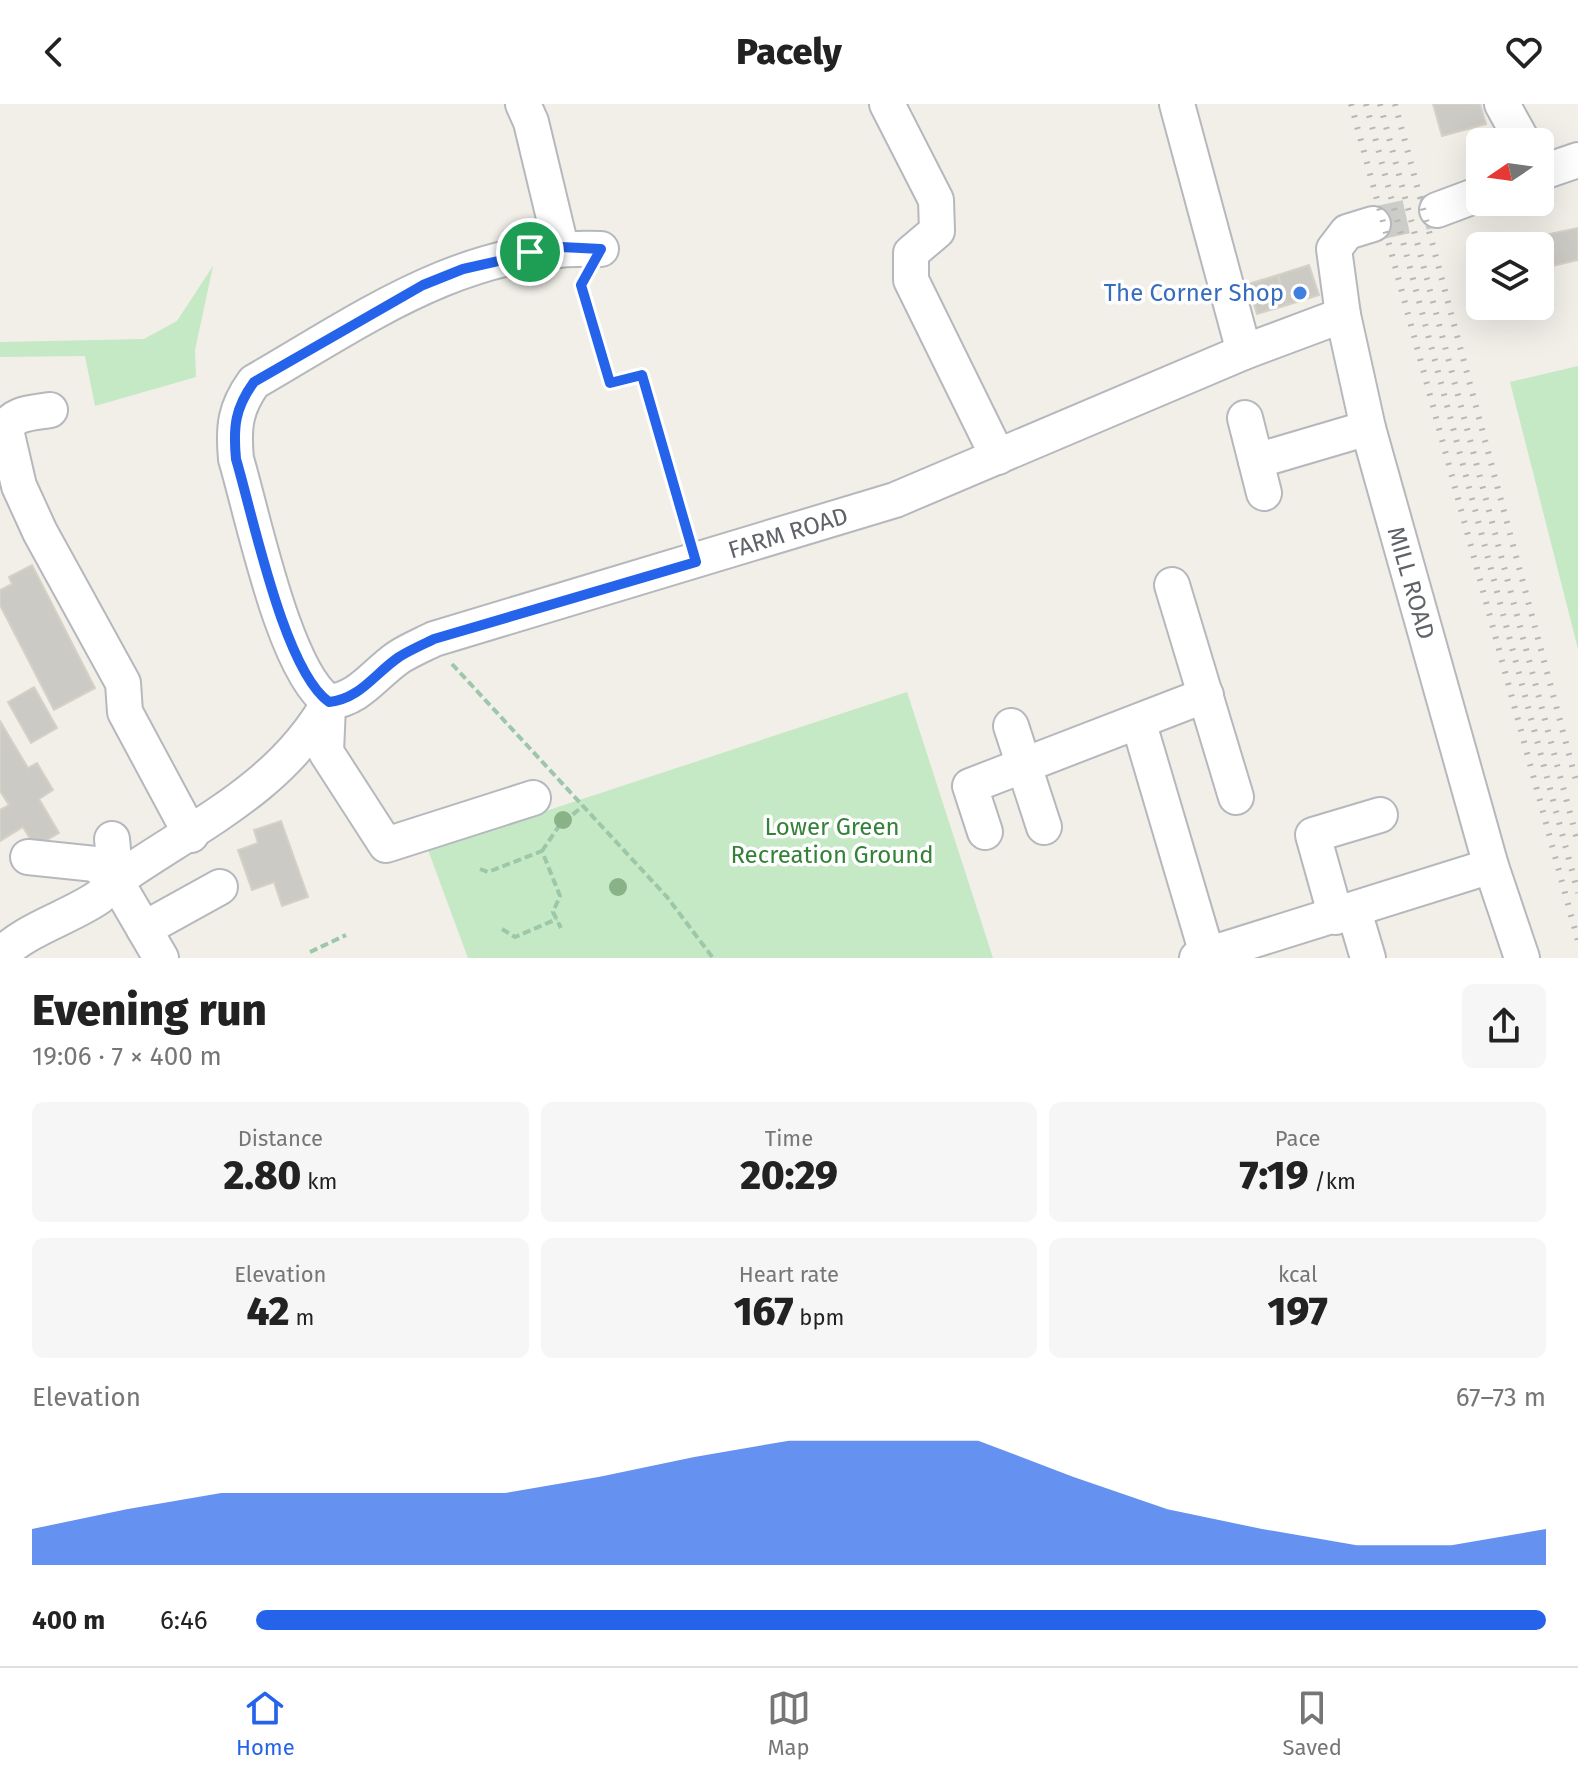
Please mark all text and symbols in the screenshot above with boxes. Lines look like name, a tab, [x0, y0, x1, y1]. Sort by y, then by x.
icon: back	[32, 30, 76, 74]
text: Pacely	[736, 30, 842, 74]
icon: heart	[1502, 30, 1546, 74]
north arrow	[1466, 128, 1554, 216]
map controls	[1466, 128, 1554, 320]
pin	[496, 218, 564, 286]
icon: arrive	[508, 230, 552, 274]
button: layers	[1466, 232, 1554, 320]
place label: The Corner Shop	[1104, 279, 1284, 307]
marker: The Corner Shop	[1291, 284, 1309, 302]
street label: FARM ROAD	[725, 502, 851, 564]
street label: MILL ROAD	[1382, 523, 1440, 643]
park label: Lower Green Recreation Ground	[730, 813, 934, 869]
text: Evening run	[32, 984, 267, 1037]
button: share	[1462, 984, 1546, 1068]
text: 19:06 · 7 × 400 m	[32, 1041, 222, 1072]
text: Distance	[238, 1125, 323, 1152]
text: Time	[765, 1125, 813, 1152]
text: Pace	[1275, 1125, 1320, 1152]
text: 2.80	[223, 1152, 301, 1200]
text: 20:29	[740, 1152, 838, 1200]
text: 7:19	[1239, 1152, 1309, 1200]
text: km	[301, 1168, 337, 1195]
text: /km	[1309, 1168, 1356, 1195]
text: Elevation	[234, 1261, 326, 1288]
text: Heart rate	[739, 1261, 839, 1288]
text: kcal	[1278, 1261, 1317, 1288]
text: 42	[246, 1288, 290, 1336]
text: 167	[734, 1288, 794, 1336]
text: 197	[1267, 1288, 1328, 1336]
text: m	[290, 1304, 314, 1331]
text: bpm	[794, 1304, 844, 1331]
text: Elevation	[32, 1382, 141, 1413]
text: 67–73 m	[1456, 1382, 1546, 1413]
text: 400 m	[32, 1605, 105, 1636]
text: 6:46	[160, 1605, 208, 1636]
tab: Home	[236, 1686, 295, 1761]
tab: Map	[767, 1686, 811, 1761]
tab: Saved	[1283, 1686, 1342, 1761]

